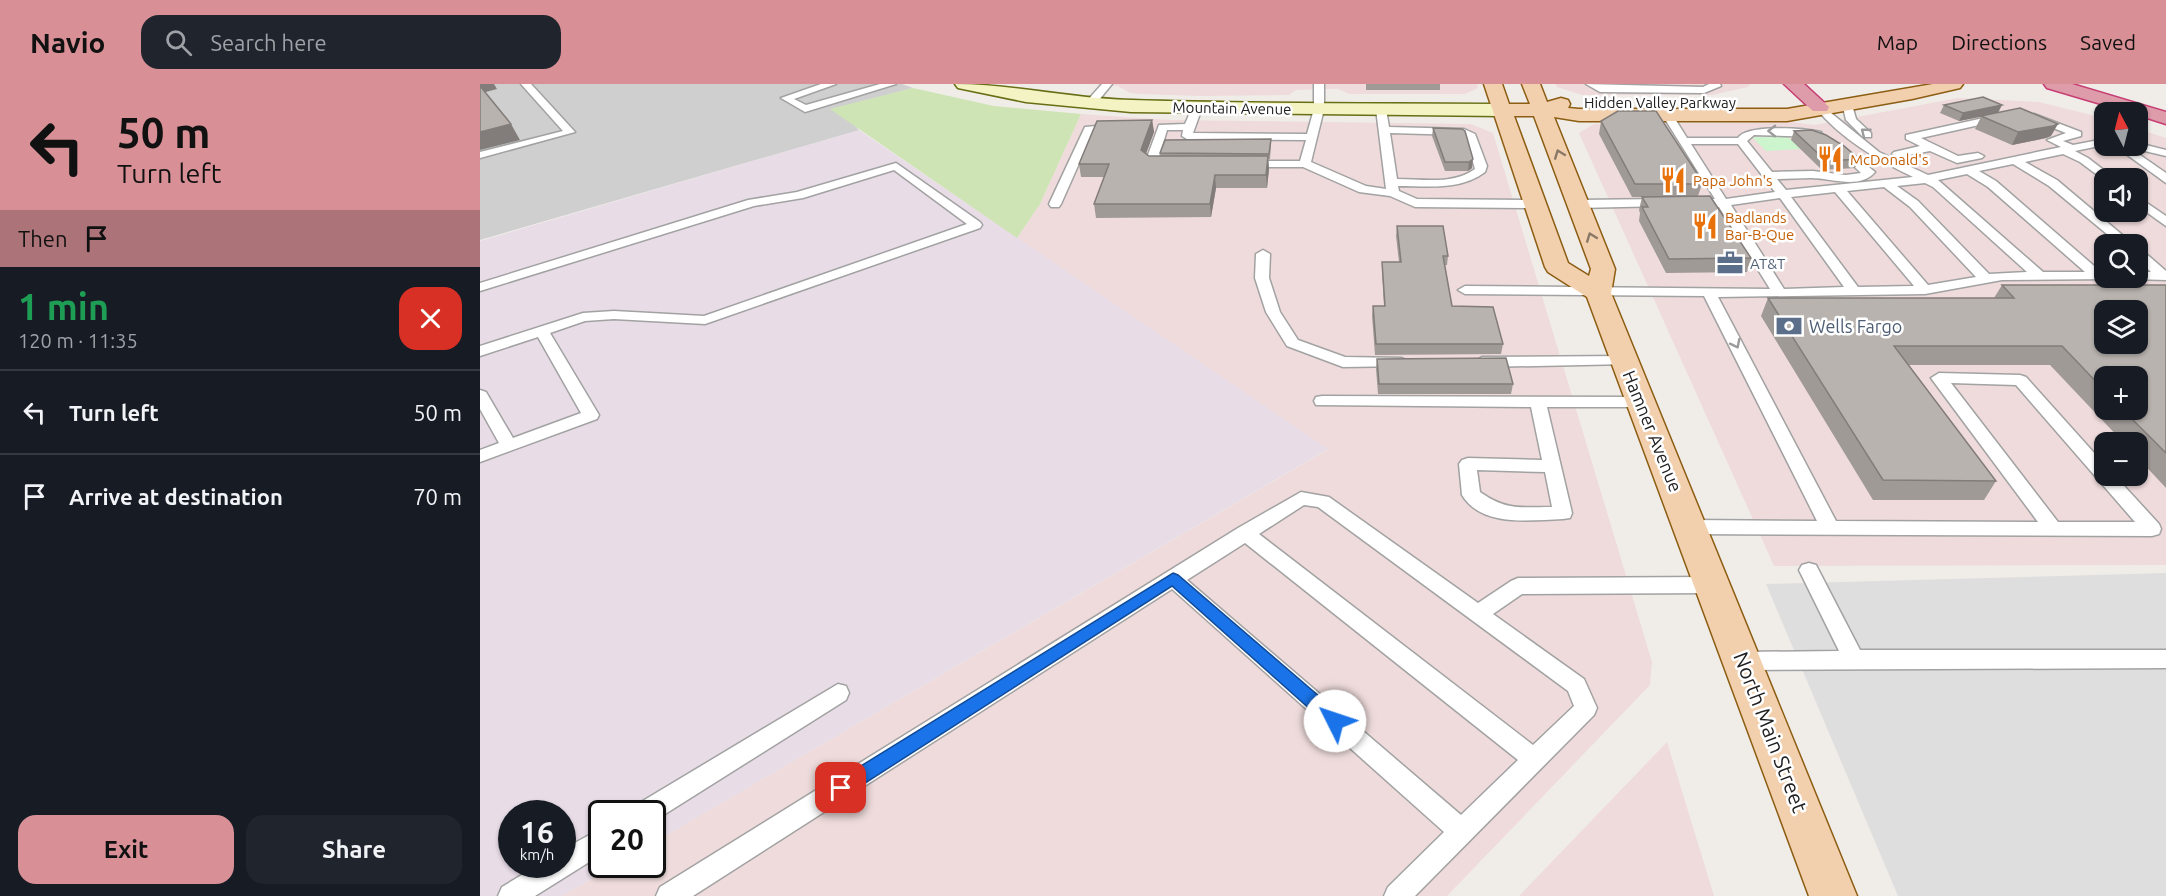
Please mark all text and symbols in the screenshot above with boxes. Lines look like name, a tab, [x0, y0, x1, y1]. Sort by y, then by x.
search box	[141, 15, 561, 69]
icon: search	[162, 26, 195, 59]
text: Navio	[30, 27, 105, 58]
text: Search here	[210, 30, 327, 55]
text: Map	[1877, 30, 1918, 54]
text: Directions	[1951, 30, 2047, 54]
text: Saved	[2080, 30, 2136, 54]
street label: Hidden Valley Parkway	[1584, 94, 1736, 111]
street label: Mountain Avenue	[1173, 98, 1291, 118]
north arrow	[2094, 102, 2148, 156]
map controls	[2094, 102, 2148, 486]
icon: left	[18, 108, 96, 186]
text: 50 m	[117, 109, 211, 156]
one-way arrow	[1768, 125, 1777, 137]
one-way arrow	[1860, 129, 1871, 140]
restaurant icon: McDonald's	[1815, 144, 1845, 174]
one-way arrow	[1554, 149, 1567, 160]
place label: McDonald's	[1850, 151, 1928, 168]
text: Turn left	[117, 158, 221, 188]
restaurant icon: Papa John's	[1658, 165, 1688, 195]
button: sound	[2094, 168, 2148, 222]
place label: Papa John's	[1693, 172, 1773, 189]
place label: Badlands Bar-B-Que	[1725, 209, 1794, 243]
restaurant icon: Badlands Bar-B-Que	[1690, 211, 1720, 241]
icon: arrive	[80, 222, 113, 255]
text: Then	[18, 226, 68, 251]
one-way arrow	[1585, 232, 1598, 243]
button: search	[2094, 234, 2148, 288]
office icon: AT&T	[1715, 248, 1745, 278]
place label: AT&T	[1750, 255, 1786, 272]
text: 1 min	[18, 286, 109, 327]
button: close	[399, 287, 462, 350]
button: layers	[2094, 300, 2148, 354]
bank icon: Wells Fargo	[1774, 311, 1804, 341]
place label: Wells Fargo	[1809, 316, 1902, 336]
text: 120 m · 11:35	[18, 329, 138, 352]
one-way arrow	[1729, 337, 1740, 348]
button: +	[2094, 366, 2148, 420]
street label: Hamner Avenue	[1620, 367, 1686, 495]
icon: left	[18, 396, 51, 429]
text: Turn left	[69, 400, 159, 425]
text: 50 m	[413, 400, 462, 425]
button: −	[2094, 432, 2148, 486]
icon: arrive	[18, 480, 51, 513]
text: Arrive at destination	[69, 484, 283, 509]
text: 70 m	[413, 484, 462, 509]
street label: North Main Street	[1729, 648, 1813, 816]
position arrow	[1303, 689, 1367, 753]
pin	[815, 762, 866, 813]
icon: arrive	[824, 771, 857, 804]
speed limit sign: 20	[588, 800, 666, 878]
button: Exit	[18, 815, 234, 884]
button: Share	[246, 815, 462, 884]
text: 16	[520, 815, 554, 849]
text: km/h	[520, 846, 554, 863]

